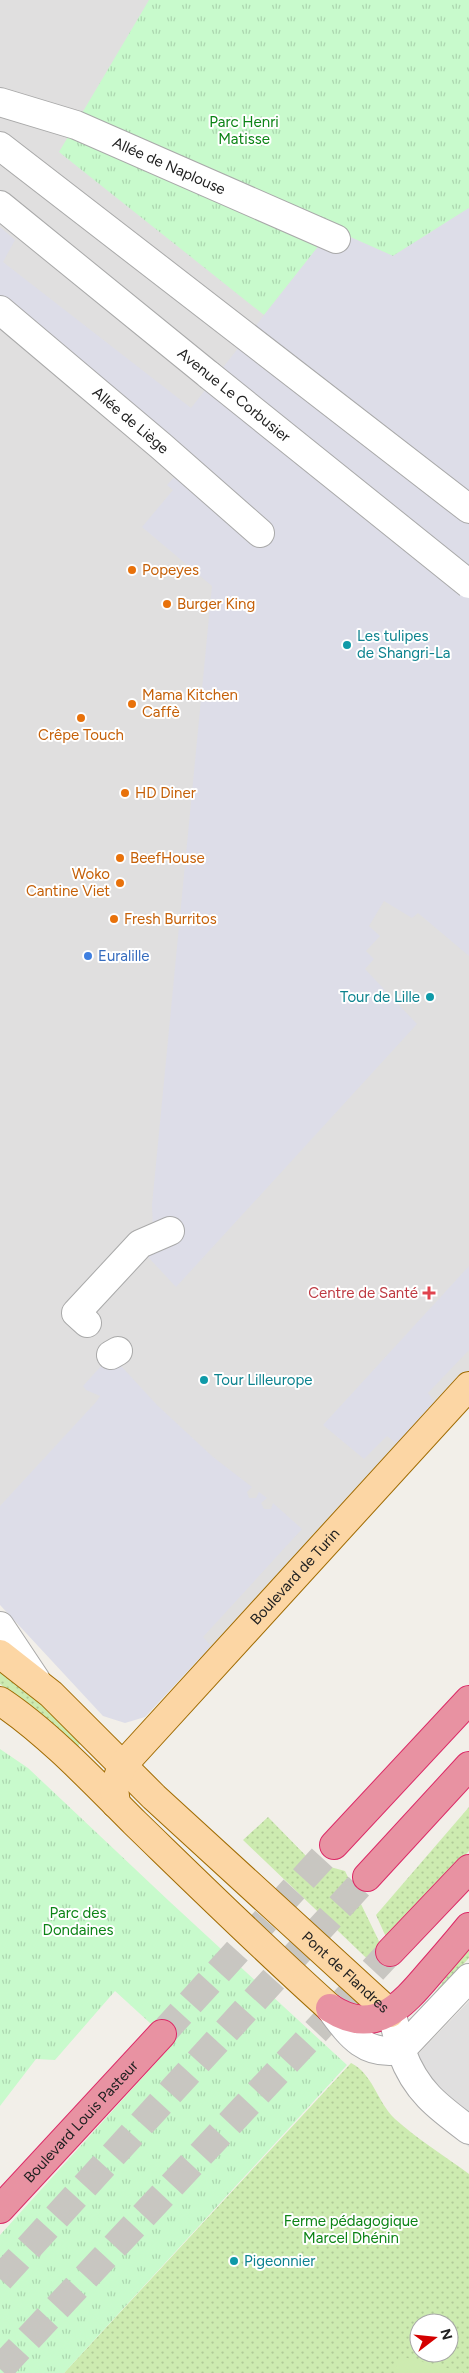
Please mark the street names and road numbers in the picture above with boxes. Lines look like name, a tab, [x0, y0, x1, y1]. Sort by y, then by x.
street label: Allée de Naplouse	[110, 133, 228, 198]
street label: Avenue Le Corbusier	[174, 344, 294, 446]
street label: Allée de Liège	[89, 383, 172, 458]
street label: Boulevard de Turin	[246, 1525, 343, 1628]
street label: Pont de Flandres	[298, 1928, 393, 2017]
street label: Boulevard Louis Pasteur	[20, 2057, 142, 2187]

